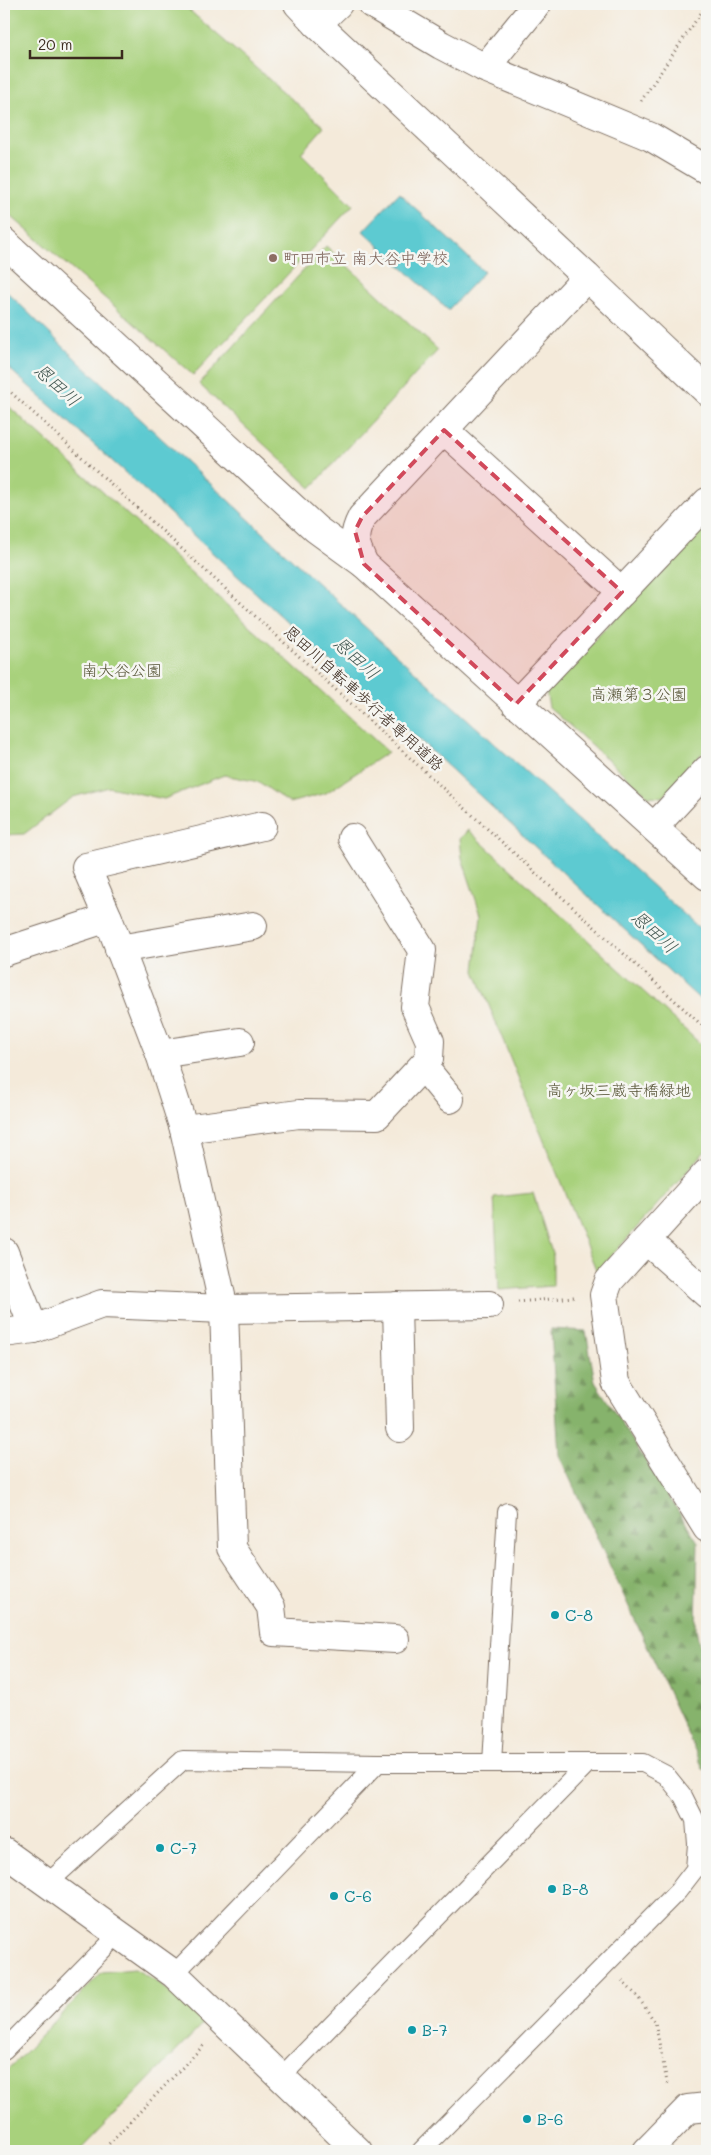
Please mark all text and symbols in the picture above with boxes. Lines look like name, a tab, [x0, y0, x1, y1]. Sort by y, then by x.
scale bar	[30, 28, 122, 60]
text: 20 m	[38, 34, 72, 54]
place label: 町田市立 南大谷中学校	[283, 247, 448, 268]
marker: 町田市立 南大谷中学校	[267, 252, 279, 264]
water label: 恩田川	[30, 357, 86, 411]
street label: 恩田川自転車歩行者専用道路	[280, 620, 449, 775]
water label: 恩田川	[329, 630, 385, 684]
park label: 南大谷公園	[82, 659, 162, 680]
park label: 高瀬第３公園	[591, 683, 687, 704]
water label: 恩田川	[627, 904, 683, 958]
park label: 高ヶ坂三蔵寺橋緑地	[547, 1079, 691, 1100]
place label: C-8	[565, 1604, 593, 1625]
marker: C-8	[549, 1609, 561, 1621]
place label: C-7	[170, 1837, 197, 1858]
marker: C-7	[154, 1842, 166, 1854]
place label: B-8	[562, 1878, 589, 1899]
marker: B-8	[546, 1883, 558, 1895]
place label: C-6	[344, 1885, 372, 1906]
marker: C-6	[328, 1890, 340, 1902]
place label: B-7	[422, 2019, 448, 2040]
marker: B-7	[406, 2024, 418, 2036]
place label: B-6	[537, 2108, 563, 2129]
marker: B-6	[521, 2113, 533, 2125]

